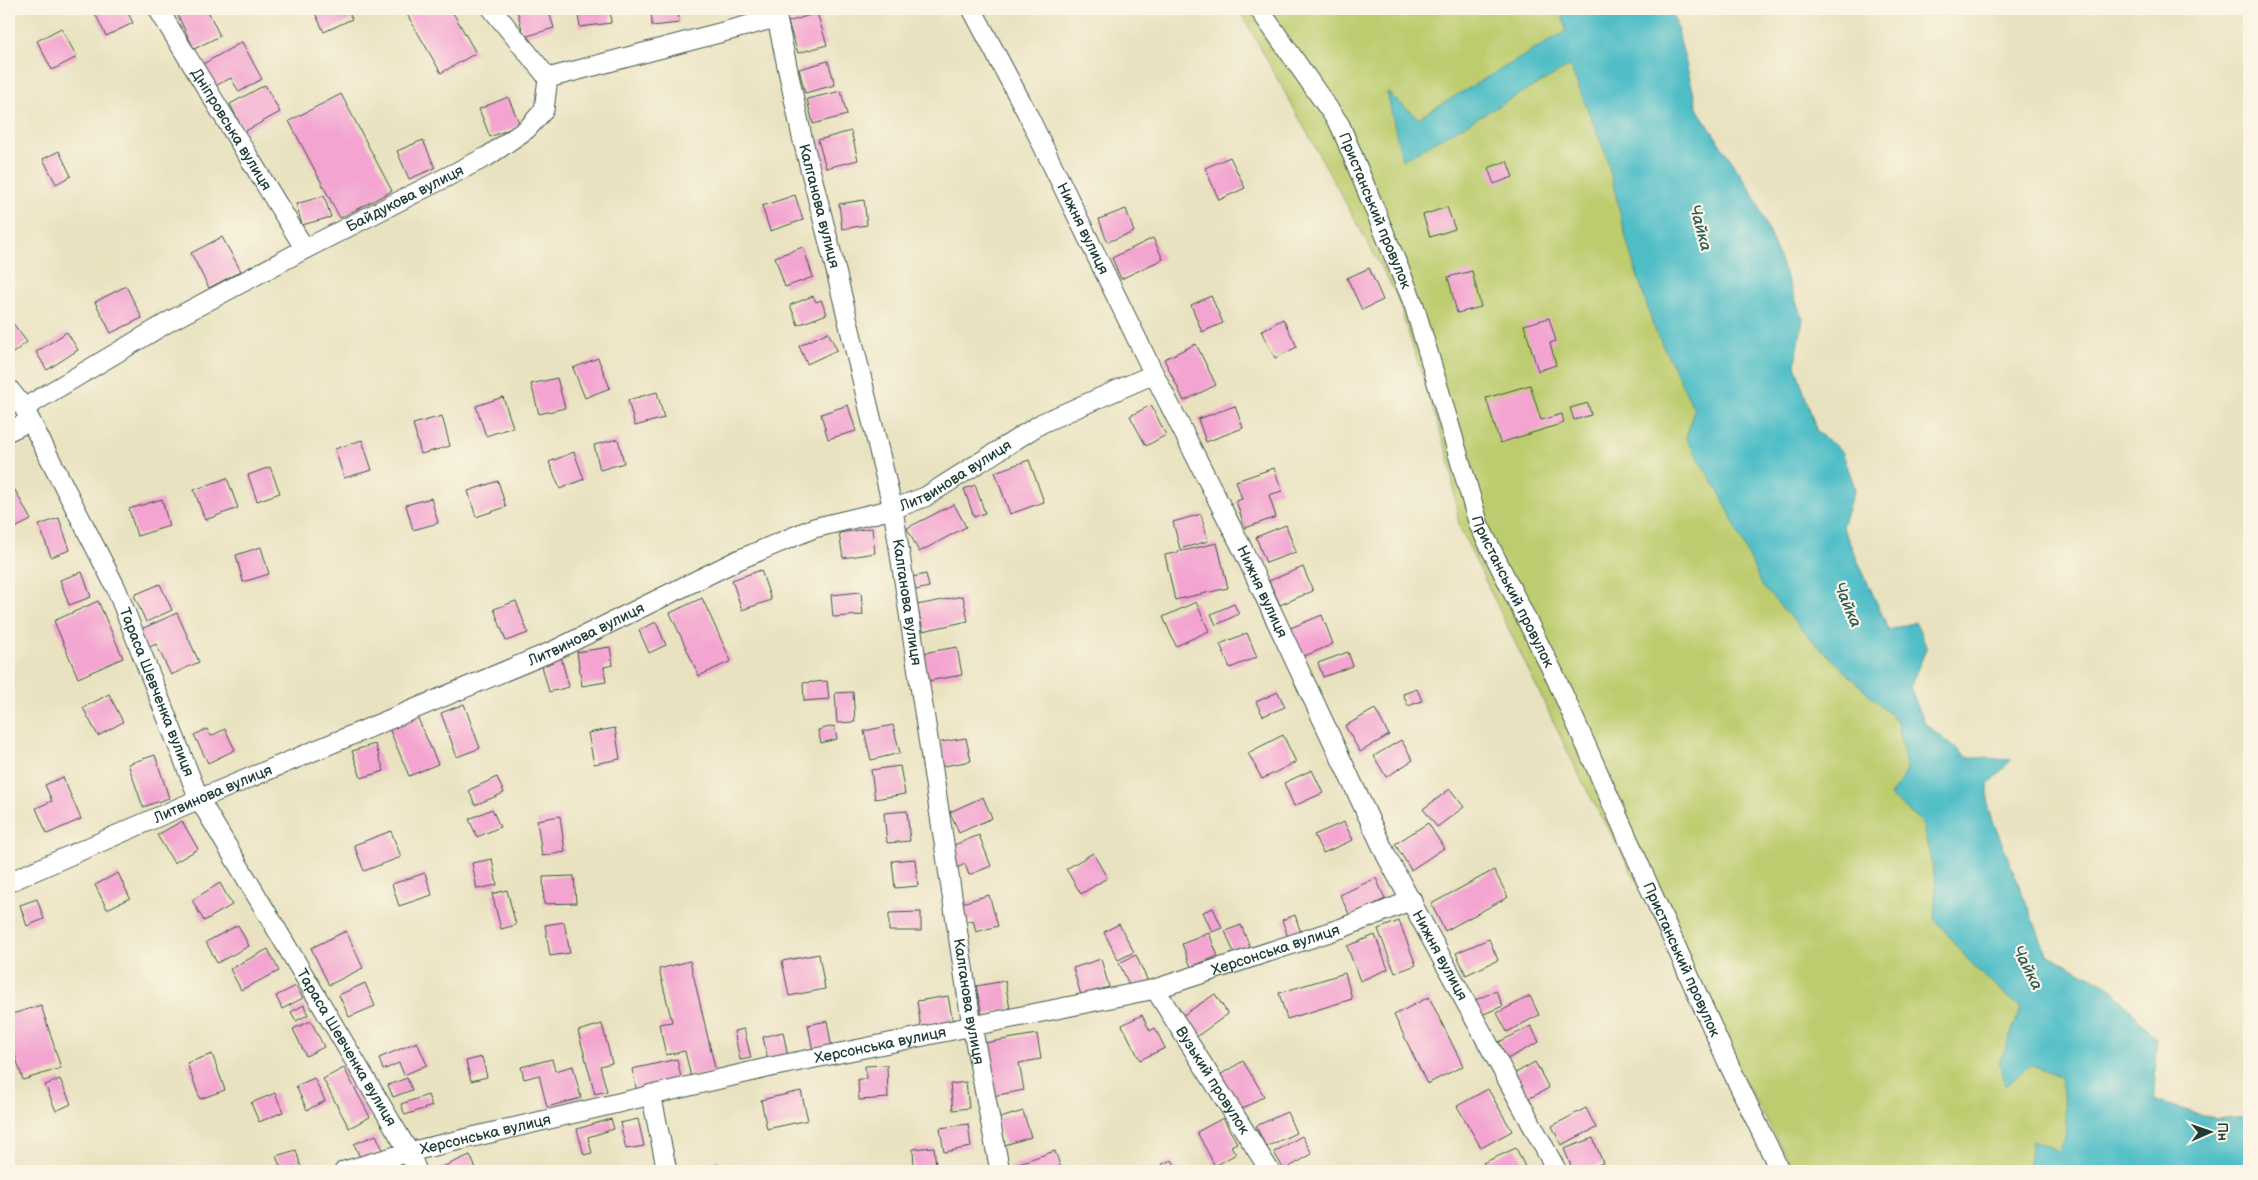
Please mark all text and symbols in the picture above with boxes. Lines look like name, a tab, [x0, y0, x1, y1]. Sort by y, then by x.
street label: Дніпровська вулиця	[187, 65, 276, 194]
street label: Пристанський провулок	[1335, 130, 1416, 292]
street label: Калганова вулиця	[795, 142, 844, 270]
street label: Байдукова вулиця	[343, 161, 467, 236]
street label: Нижня вулиця	[1053, 179, 1114, 277]
water label: Чайка	[1685, 203, 1715, 253]
street label: Литвинова вулиця	[896, 435, 1015, 516]
street label: Пристанський провулок	[1467, 513, 1559, 671]
street label: Калганова вулиця	[888, 538, 926, 667]
street label: Нижня вулиця	[1233, 542, 1292, 641]
water label: Чайка	[1829, 580, 1865, 630]
street label: Литвинова вулиця	[524, 598, 647, 670]
street label: Тараса Шевченка вулиця	[115, 605, 199, 779]
street label: Литвинова вулиця	[149, 760, 275, 828]
street label: Пристанський провулок	[1639, 879, 1725, 1040]
street label: Нижня вулиця	[1408, 907, 1472, 1004]
street label: Херсонська вулиця	[1209, 920, 1342, 980]
street label: Калганова вулиця	[949, 937, 989, 1066]
water label: Чайка	[2008, 943, 2046, 993]
street label: Тараса Шевченка вулиця	[292, 965, 401, 1130]
street label: Херсонська вулиця	[813, 1022, 948, 1067]
street label: Вузький провулок	[1171, 1023, 1254, 1138]
north arrow	[2186, 1108, 2236, 1158]
street label: Херсонська вулиця	[418, 1110, 553, 1159]
text: Пн	[2214, 1122, 2231, 1141]

